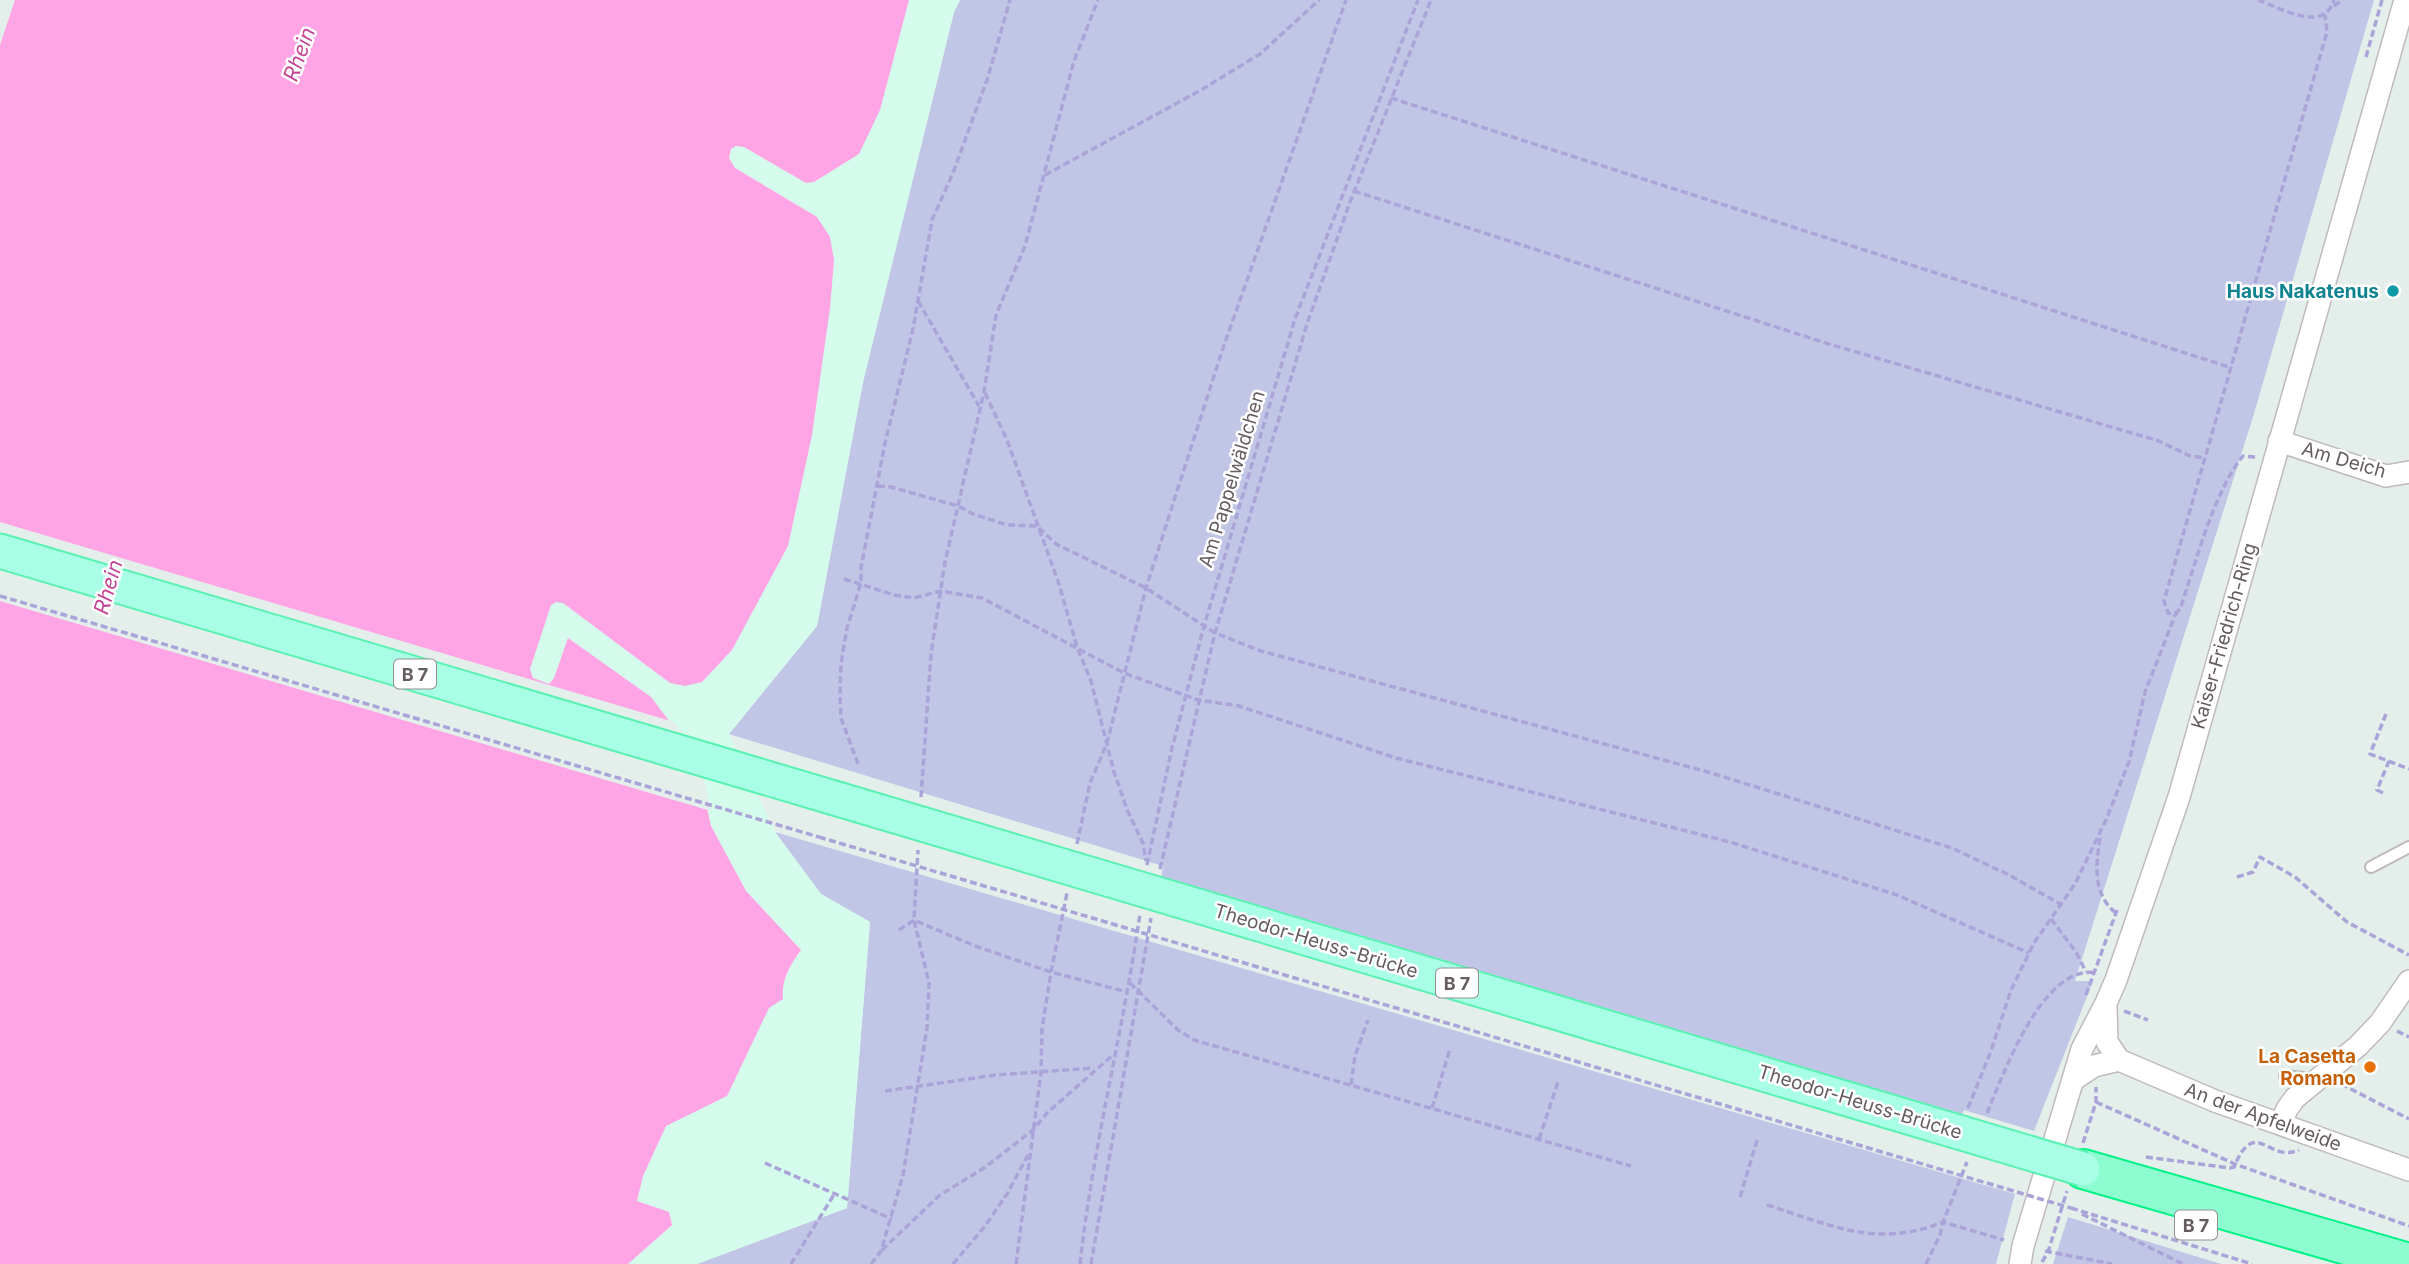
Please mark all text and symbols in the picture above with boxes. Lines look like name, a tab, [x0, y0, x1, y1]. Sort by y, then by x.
water label: Rhein	[278, 24, 320, 84]
place label: Haus Nakatenus	[2227, 280, 2379, 303]
marker: Haus Nakatenus	[2385, 283, 2401, 299]
street label: Am Pappelwäldchen	[1194, 388, 1270, 570]
street label: Am Deich	[2299, 437, 2389, 483]
street label: Kaiser-Friedrich-Ring	[2186, 540, 2262, 732]
water label: Rhein	[88, 557, 128, 617]
road number: B 7	[394, 660, 436, 688]
street label: Theodor-Heuss-Brücke	[1211, 899, 1421, 983]
road number: B 7	[1436, 968, 1478, 998]
place label: La Casetta Romano	[2258, 1045, 2356, 1090]
marker: La Casetta Romano	[2362, 1059, 2378, 1075]
street label: Theodor-Heuss-Brücke	[1755, 1060, 1965, 1144]
street label: An der Apfelweide	[2181, 1078, 2345, 1156]
road number: B 7	[2175, 1210, 2217, 1240]

